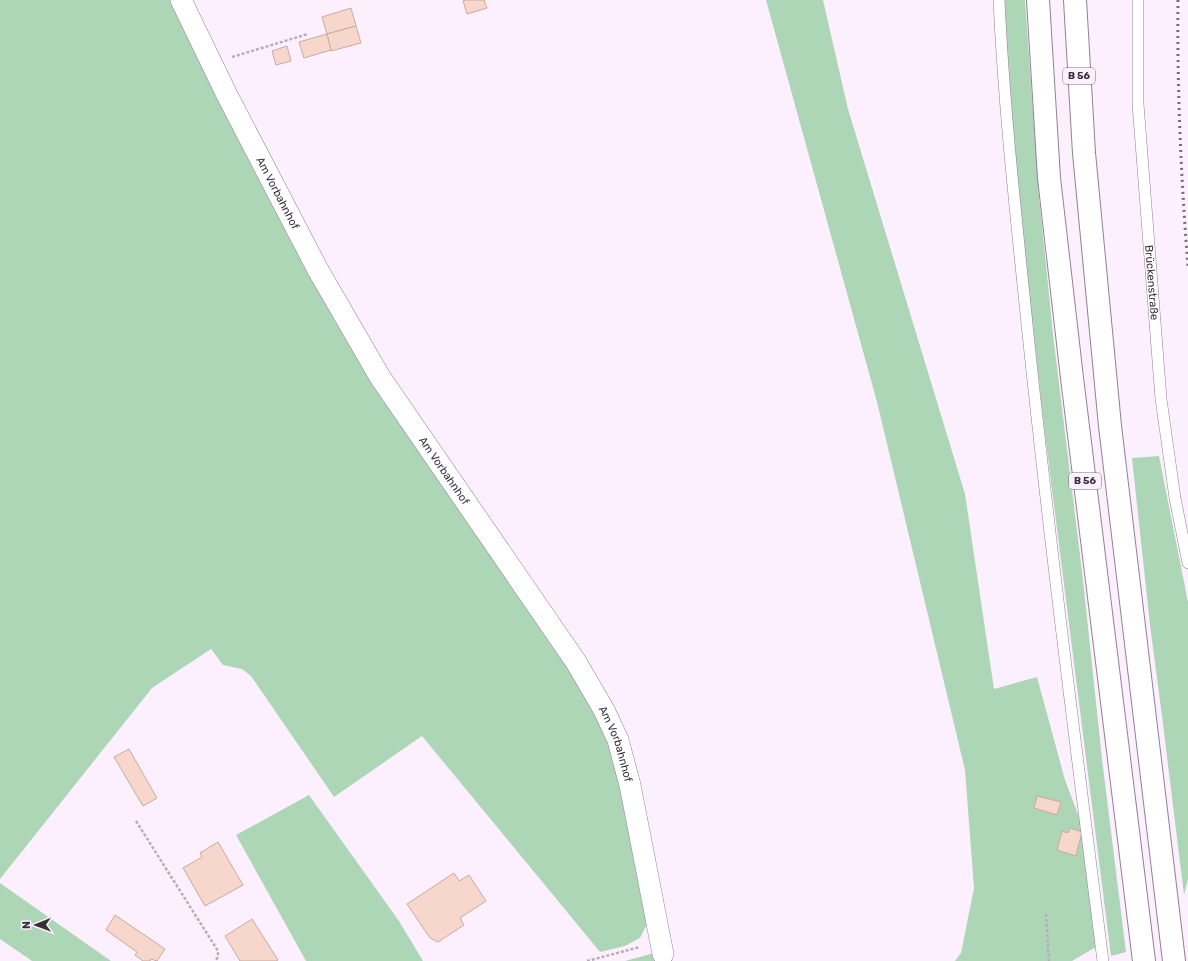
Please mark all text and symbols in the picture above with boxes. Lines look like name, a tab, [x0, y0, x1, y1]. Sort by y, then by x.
road number: B 56	[1063, 68, 1095, 84]
street label: Am Vorbahnhof	[254, 155, 303, 232]
street label: Brückenstraße	[1143, 244, 1161, 320]
street label: Am Vorbahnhof	[416, 434, 473, 508]
road number: B 56	[1069, 473, 1101, 489]
street label: Am Vorbahnhof	[596, 703, 636, 784]
north arrow	[16, 905, 56, 945]
text: N	[20, 921, 33, 929]

